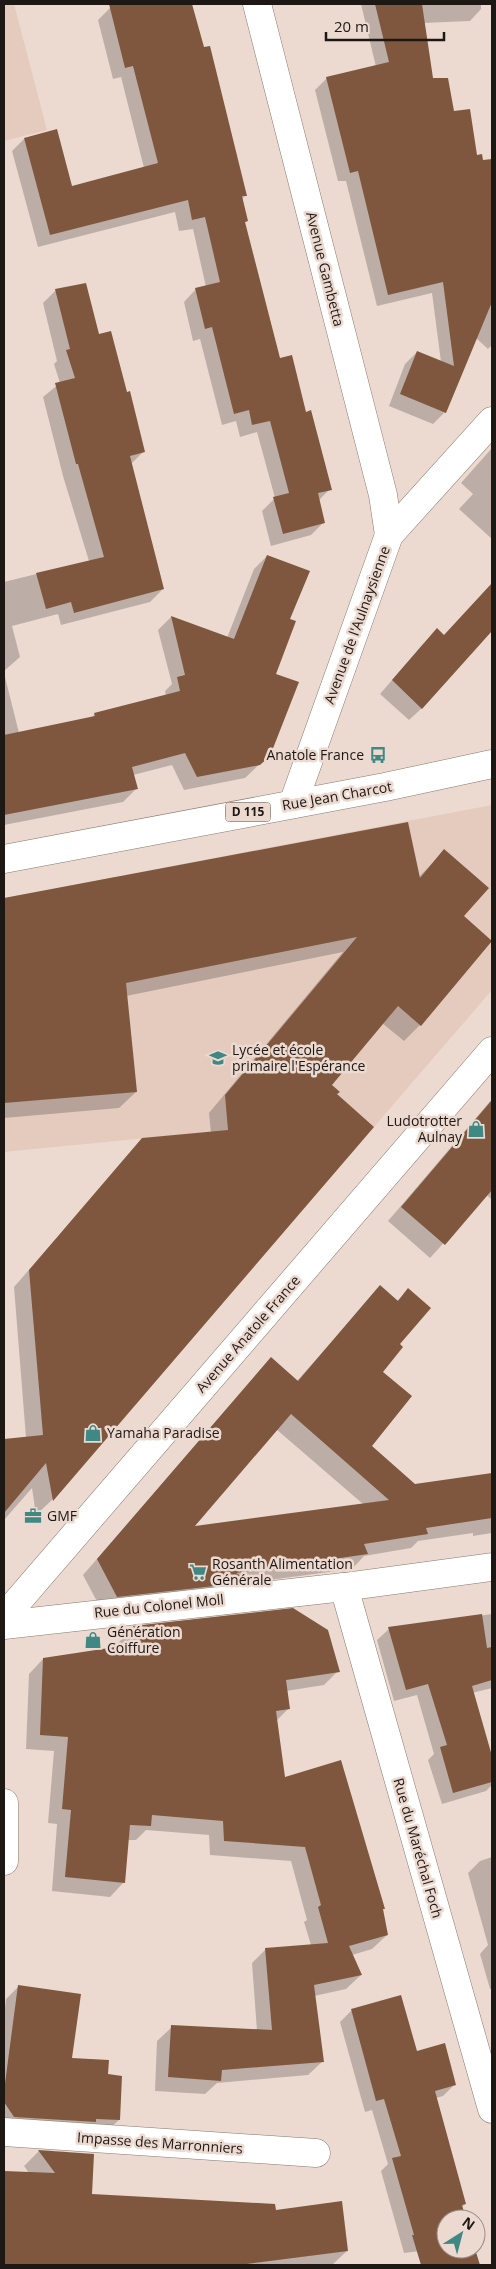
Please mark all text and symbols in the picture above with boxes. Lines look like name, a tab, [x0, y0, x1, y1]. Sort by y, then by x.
scale bar	[326, 10, 444, 42]
text: 20 m	[334, 16, 369, 36]
street label: Avenue Gambetta	[302, 210, 349, 328]
street label: Avenue de l'Aulnaysienne	[319, 543, 394, 706]
place label: Anatole France	[266, 745, 364, 764]
bus stop icon: Anatole France	[368, 745, 388, 765]
street label: Rue Jean Charcot	[280, 776, 393, 815]
road number: D 115	[226, 802, 270, 822]
place label: Lycée et école primaire l'Espérance	[232, 1040, 366, 1075]
school or university icon: Lycée et école primaire l'Espérance	[208, 1048, 228, 1068]
place label: Ludotrotter Aulnay	[386, 1111, 463, 1146]
shop icon: Ludotrotter Aulnay	[466, 1119, 486, 1139]
street label: Avenue Anatole France	[191, 1271, 304, 1396]
shop icon: Yamaha Paradise	[83, 1423, 103, 1443]
place label: Yamaha Paradise	[107, 1423, 220, 1442]
office icon: GMF	[23, 1506, 43, 1526]
place label: GMF	[47, 1506, 77, 1525]
place label: Rosanth Alimentation Générale	[212, 1554, 353, 1589]
supermarket icon: Rosanth Alimentation Générale	[188, 1562, 208, 1582]
street label: Rue du Colonel Moll	[93, 1589, 225, 1622]
place label: Génération Coiffure	[107, 1622, 181, 1657]
shop icon: Génération Coiffure	[83, 1630, 103, 1650]
street label: Rue du Maréchal Foch	[389, 1776, 448, 1920]
street label: Impasse des Marronniers	[77, 2127, 244, 2158]
north arrow	[436, 2209, 486, 2259]
text: N	[459, 2212, 479, 2234]

